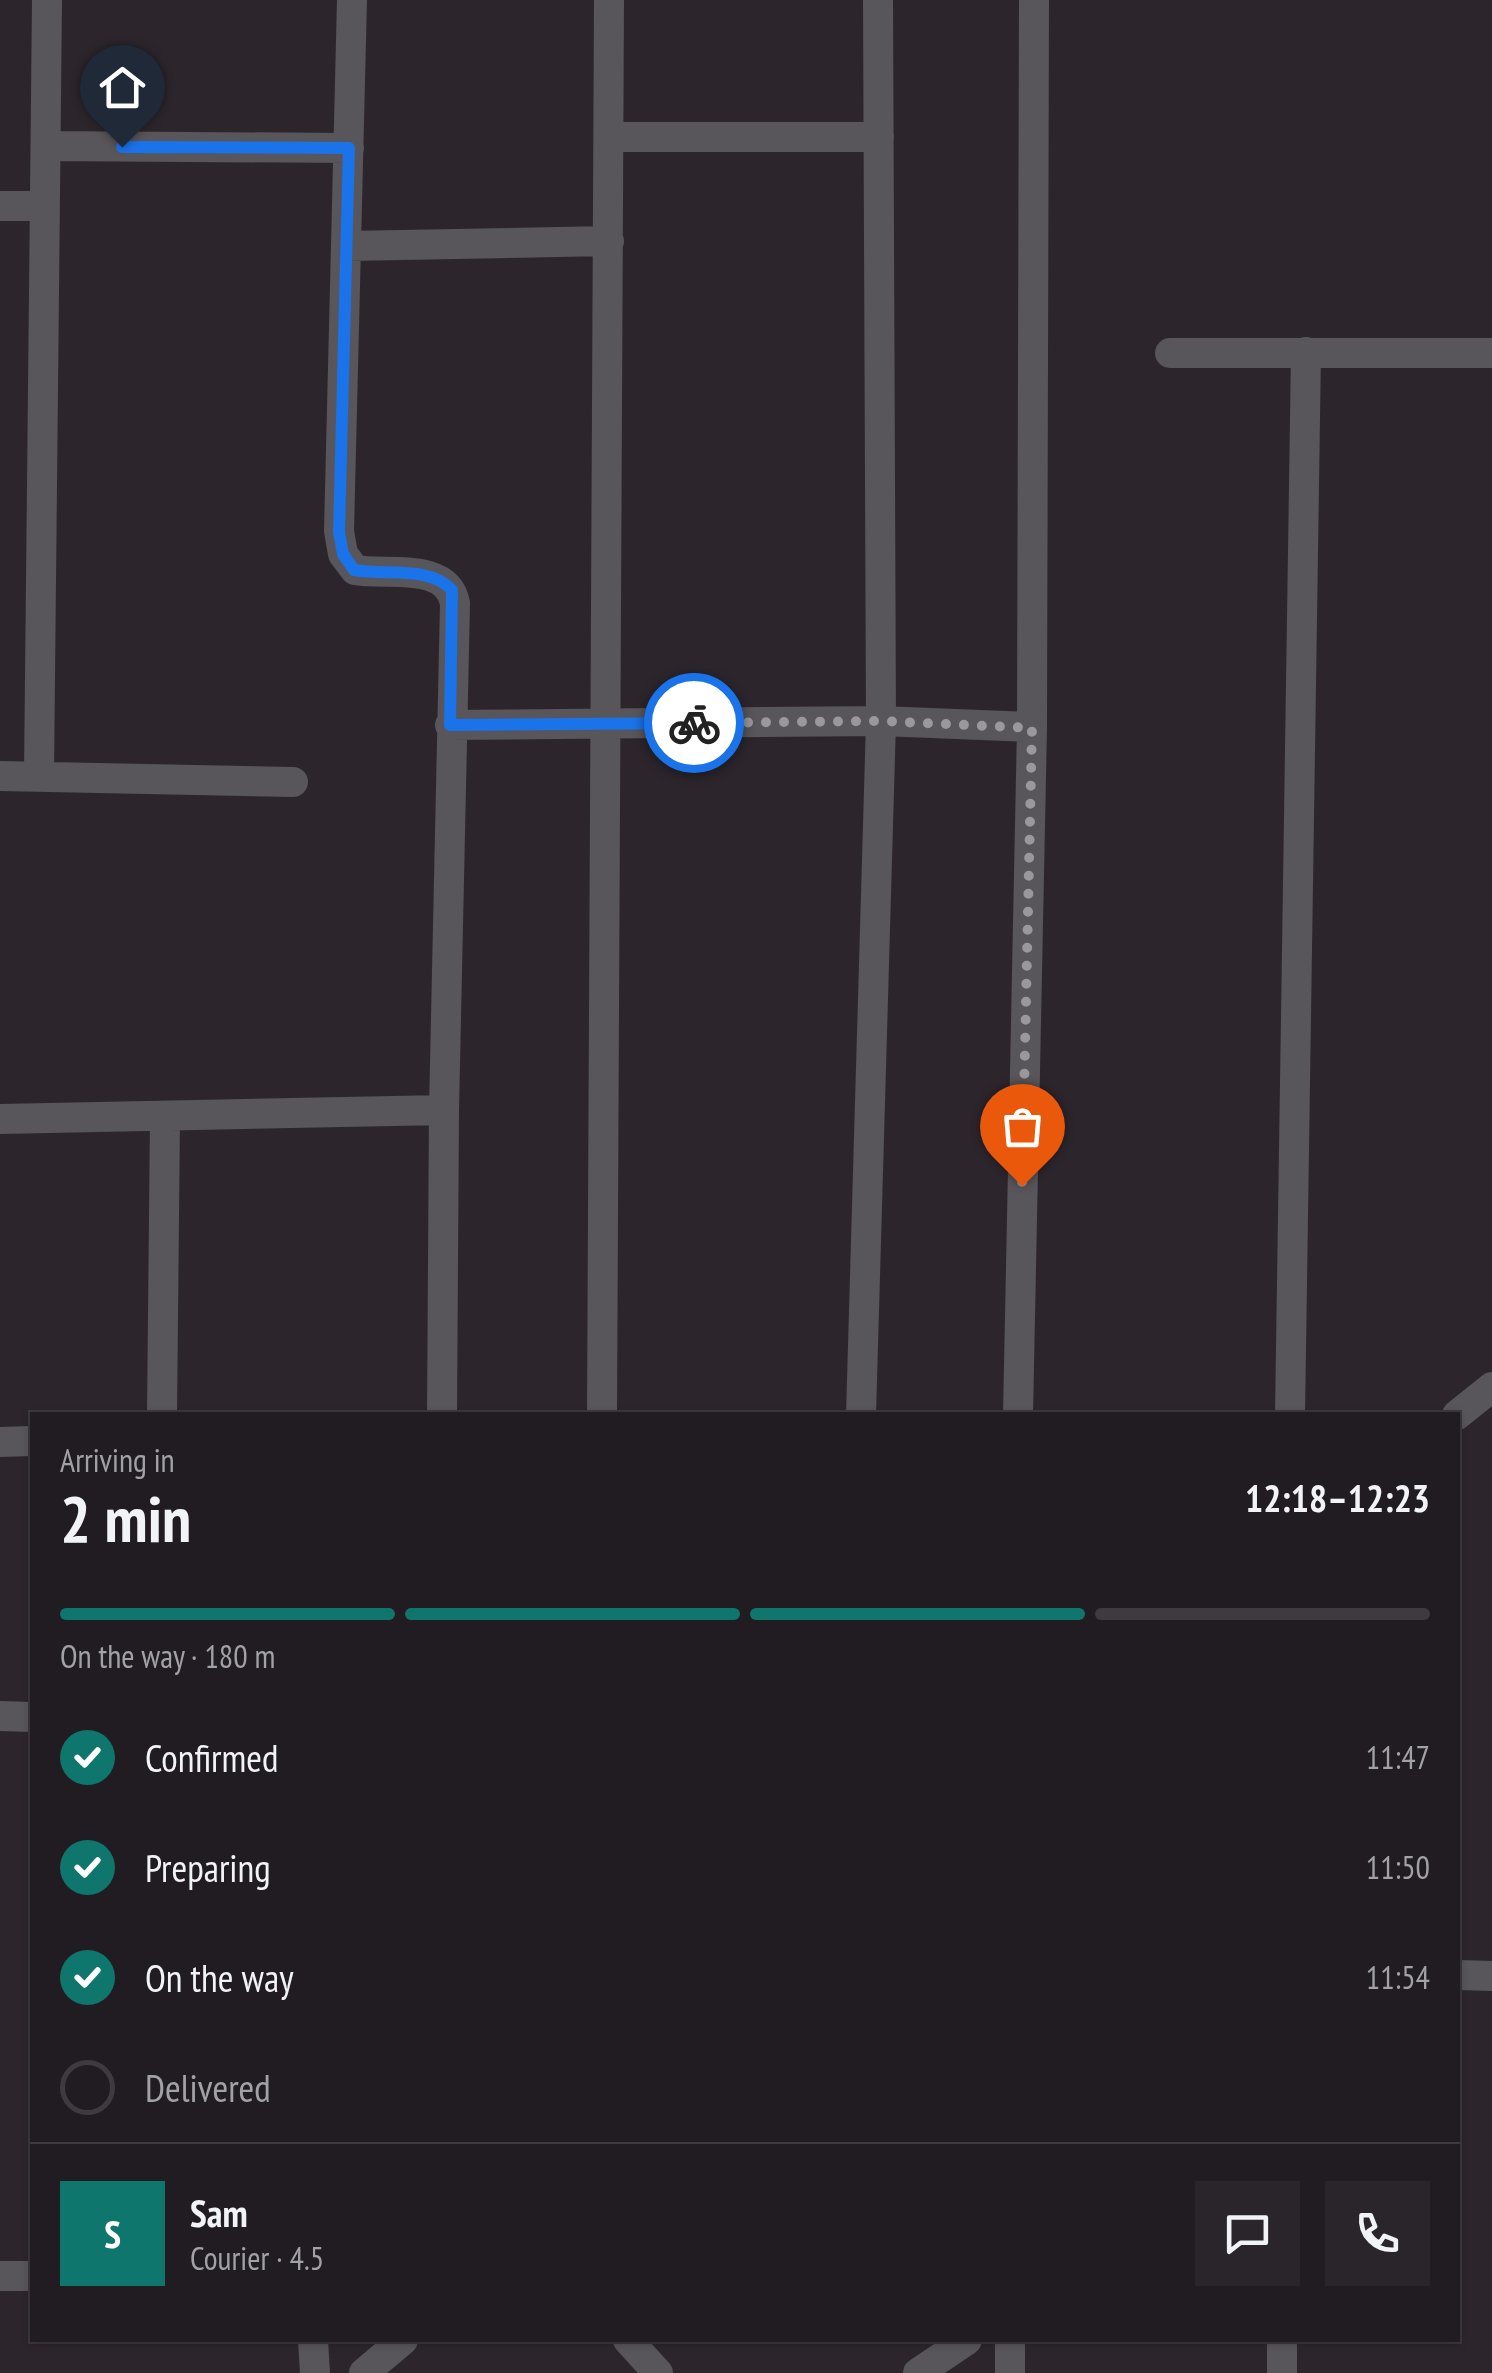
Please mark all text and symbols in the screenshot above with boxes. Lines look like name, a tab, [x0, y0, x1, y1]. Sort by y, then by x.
pin	[80, 45, 165, 148]
icon: home	[95, 60, 150, 115]
courier	[644, 673, 744, 773]
icon: bike	[667, 696, 722, 751]
pin	[980, 1084, 1065, 1187]
icon: bag	[995, 1099, 1050, 1154]
text: Arriving in	[60, 1439, 175, 1481]
text: 12:18–12:23	[1245, 1473, 1430, 1522]
text: 2 min	[60, 1476, 191, 1560]
text: On the way · 180 m	[60, 1635, 275, 1677]
icon: check	[60, 1730, 115, 1785]
text: Confirmed	[145, 1733, 278, 1782]
text: 11:47	[1366, 1736, 1430, 1778]
icon: check	[60, 1840, 115, 1895]
text: Preparing	[145, 1843, 271, 1892]
text: 11:50	[1366, 1846, 1430, 1888]
icon: check	[60, 1950, 115, 2005]
text: On the way	[145, 1953, 293, 2002]
text: 11:54	[1366, 1956, 1430, 1998]
text: Delivered	[145, 2063, 271, 2112]
button: chat	[1195, 2181, 1300, 2286]
button: phone	[1325, 2181, 1430, 2286]
text: Sam	[190, 2188, 248, 2237]
text: S	[104, 2209, 121, 2258]
text: Courier · 4.5	[190, 2237, 324, 2279]

